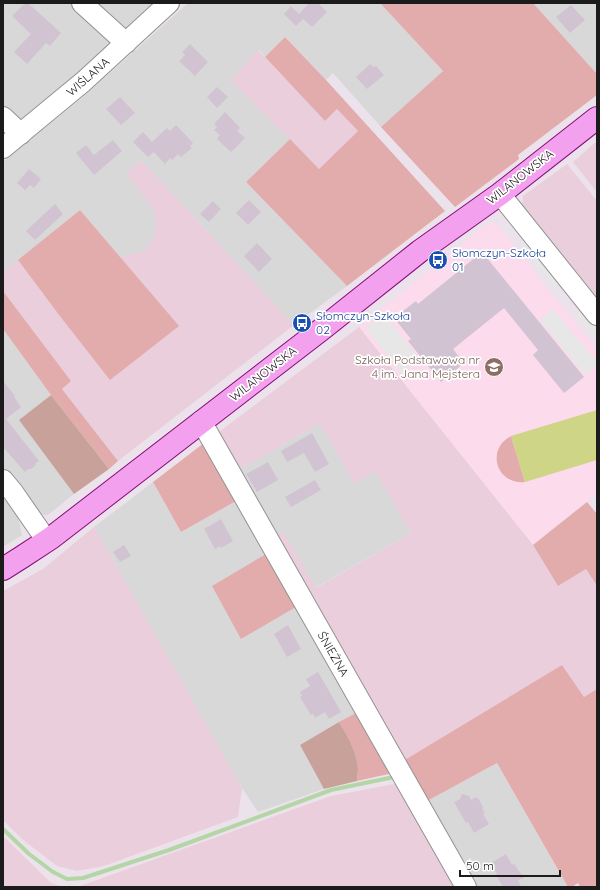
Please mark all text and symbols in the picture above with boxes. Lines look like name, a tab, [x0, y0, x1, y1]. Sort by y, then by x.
street label: WIŚLANA	[63, 54, 112, 99]
street label: WILANOWSKA	[483, 146, 556, 207]
place label: Słomczyn-Szkoła 01	[452, 245, 546, 274]
bus stop icon: Słomczyn-Szkoła 01	[427, 249, 449, 271]
place label: Słomczyn-Szkoła 02	[316, 308, 410, 337]
bus stop icon: Słomczyn-Szkoła 02	[291, 312, 313, 334]
street label: WILANOWSKA	[226, 343, 299, 404]
place label: Szkoła Podstawowa nr 4 im. Jana Mejstera	[355, 352, 480, 381]
school or university icon: Szkoła Podstawowa nr 4 im. Jana Mejstera	[483, 356, 505, 378]
street label: ŚNIEŻNA	[315, 629, 352, 679]
scale bar	[460, 852, 560, 878]
text: 50 m	[466, 858, 494, 873]

